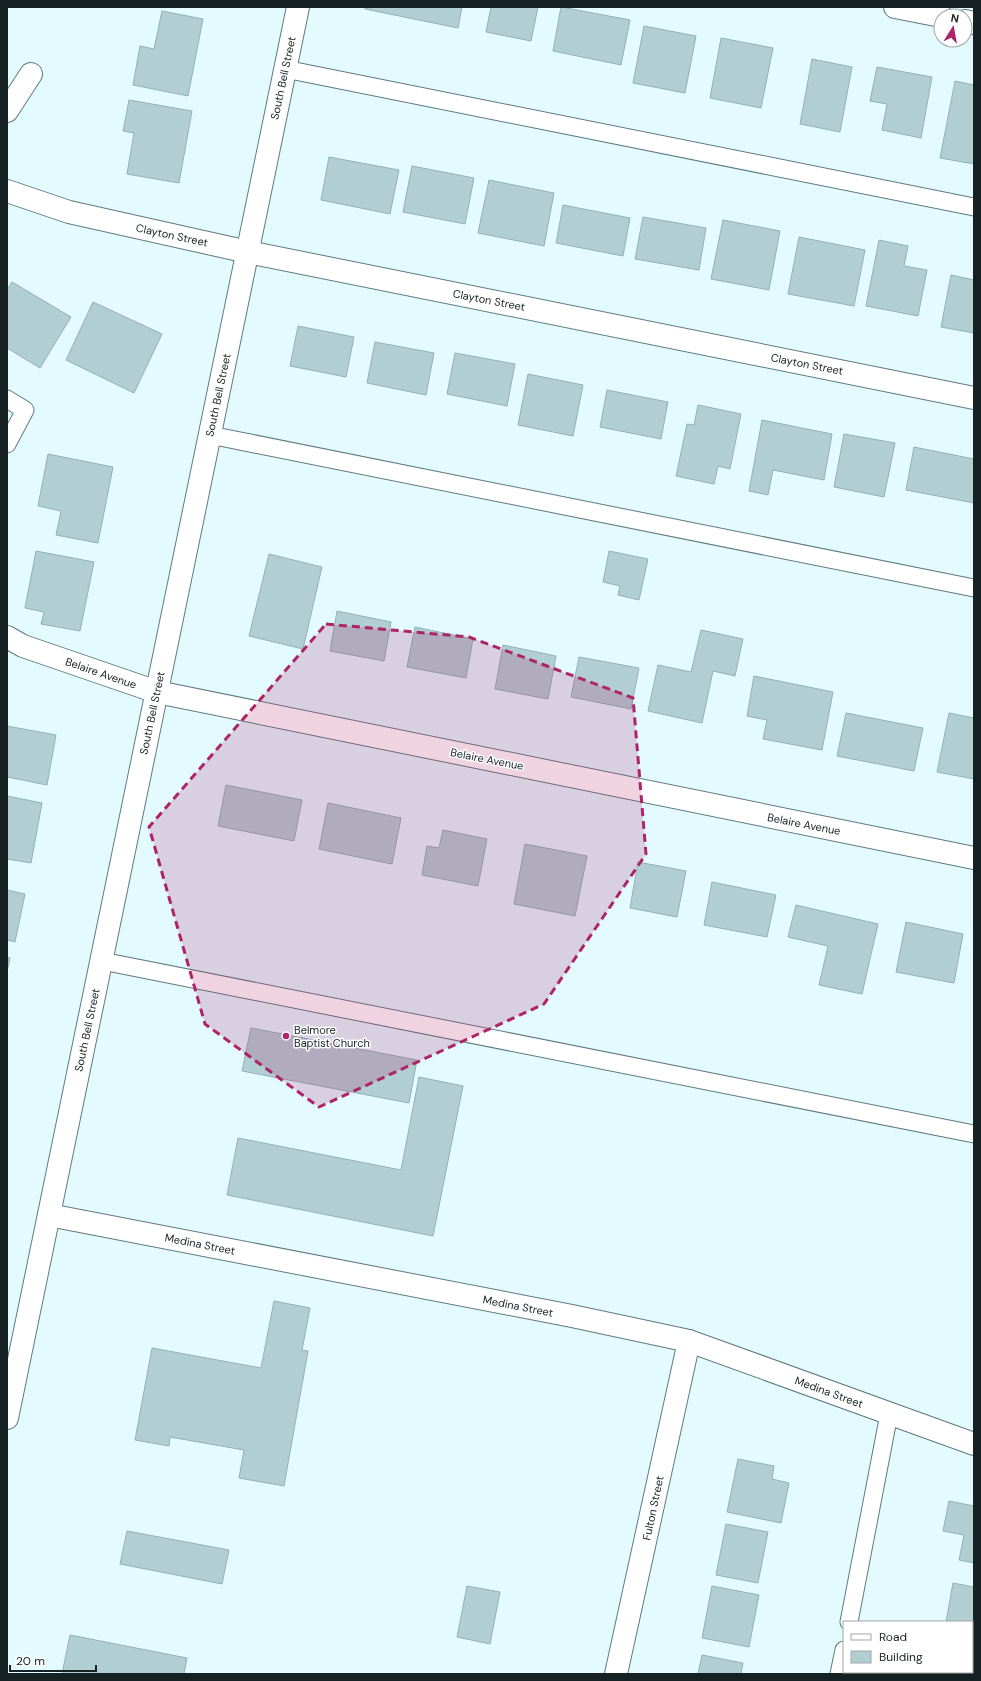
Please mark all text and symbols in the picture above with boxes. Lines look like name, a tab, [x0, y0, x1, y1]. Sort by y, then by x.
north arrow	[933, 8, 973, 48]
text: N	[950, 11, 960, 26]
street label: South Bell Street	[267, 35, 299, 121]
street label: Clayton Street	[135, 221, 209, 249]
street label: Clayton Street	[452, 286, 526, 314]
street label: Clayton Street	[770, 350, 844, 378]
street label: South Bell Street	[202, 352, 234, 438]
street label: Belaire Avenue	[64, 654, 138, 692]
street label: South Bell Street	[136, 670, 168, 756]
street label: Belaire Avenue	[449, 745, 525, 773]
street label: Belaire Avenue	[766, 810, 842, 838]
street label: South Bell Street	[71, 987, 103, 1073]
place label: Belmore Baptist Church	[294, 1023, 370, 1050]
marker: Belmore Baptist Church	[281, 1031, 291, 1041]
street label: Medina Street	[164, 1230, 236, 1258]
street label: Medina Street	[482, 1292, 554, 1320]
street label: Medina Street	[793, 1373, 865, 1411]
street label: Fulton Street	[639, 1474, 667, 1542]
legend	[843, 1621, 973, 1673]
text: Road	[879, 1629, 907, 1645]
scale bar	[10, 1647, 96, 1673]
text: Building	[879, 1649, 923, 1665]
text: 20 m	[16, 1653, 45, 1669]

